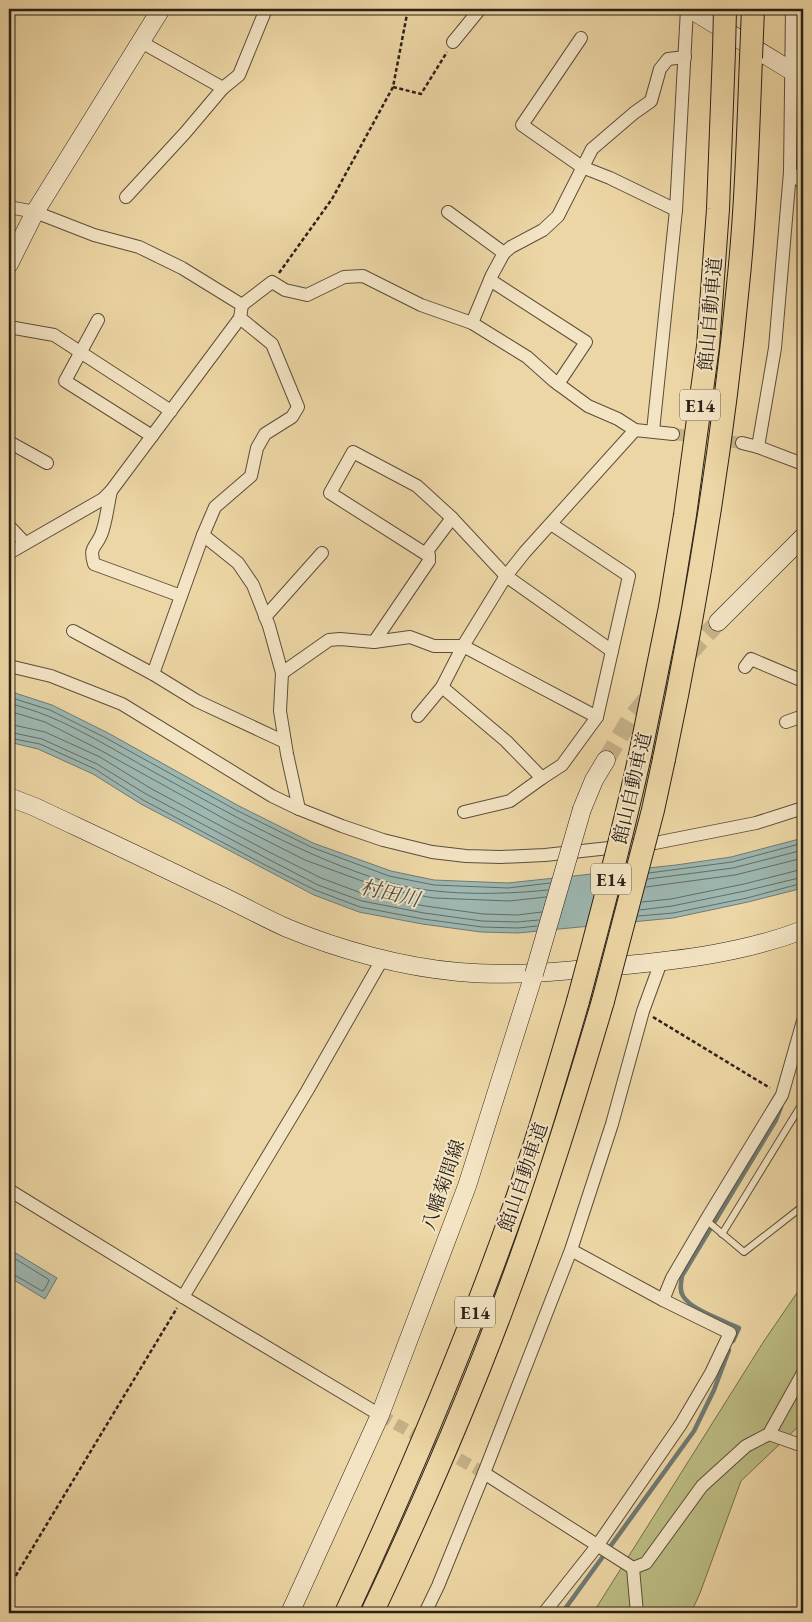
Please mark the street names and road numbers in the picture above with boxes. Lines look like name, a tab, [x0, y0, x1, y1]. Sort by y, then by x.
street label: 館山自動車道	[693, 256, 727, 372]
road number: E14	[680, 390, 720, 420]
street label: 館山自動車道	[607, 730, 657, 846]
road number: E14	[591, 864, 631, 894]
street label: 館山自動車道	[493, 1119, 553, 1235]
street label: 八幡菊間線	[416, 1136, 470, 1234]
road number: E14	[455, 1296, 495, 1328]

